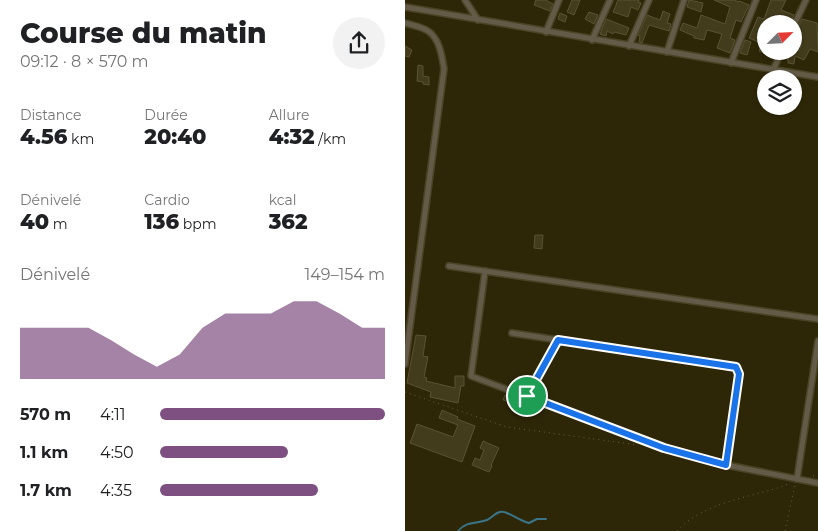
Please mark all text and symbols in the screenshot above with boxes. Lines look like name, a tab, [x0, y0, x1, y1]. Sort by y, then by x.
north arrow	[757, 15, 803, 60]
map controls	[757, 15, 802, 115]
text: Course du matin	[20, 16, 267, 50]
button: share	[333, 17, 385, 69]
text: 09:12 · 8 × 570 m	[20, 52, 149, 71]
button: layers	[757, 70, 802, 115]
text: Distance	[20, 106, 82, 124]
text: Durée	[144, 106, 188, 124]
text: Allure	[269, 106, 310, 124]
text: 4.56	[20, 124, 67, 149]
text: 20:40	[144, 124, 206, 149]
text: 4:32	[269, 124, 315, 149]
text: km	[67, 130, 94, 148]
text: /km	[315, 130, 346, 148]
text: Dénivelé	[20, 191, 81, 209]
text: Cardio	[144, 191, 190, 209]
text: kcal	[269, 191, 297, 209]
text: 40	[20, 209, 49, 234]
text: 136	[144, 209, 179, 234]
text: 362	[269, 209, 308, 234]
text: m	[49, 215, 68, 233]
text: bpm	[179, 215, 217, 233]
text: Dénivelé	[20, 265, 90, 284]
text: 149–154 m	[305, 265, 385, 284]
pin	[506, 375, 548, 417]
icon: arrive	[513, 382, 541, 410]
text: 570 m	[20, 405, 71, 424]
text: 4:11	[100, 405, 126, 424]
text: 1.1 km	[20, 443, 68, 462]
text: 4:50	[100, 443, 134, 462]
text: 1.7 km	[20, 481, 72, 500]
text: 4:35	[100, 481, 132, 500]

